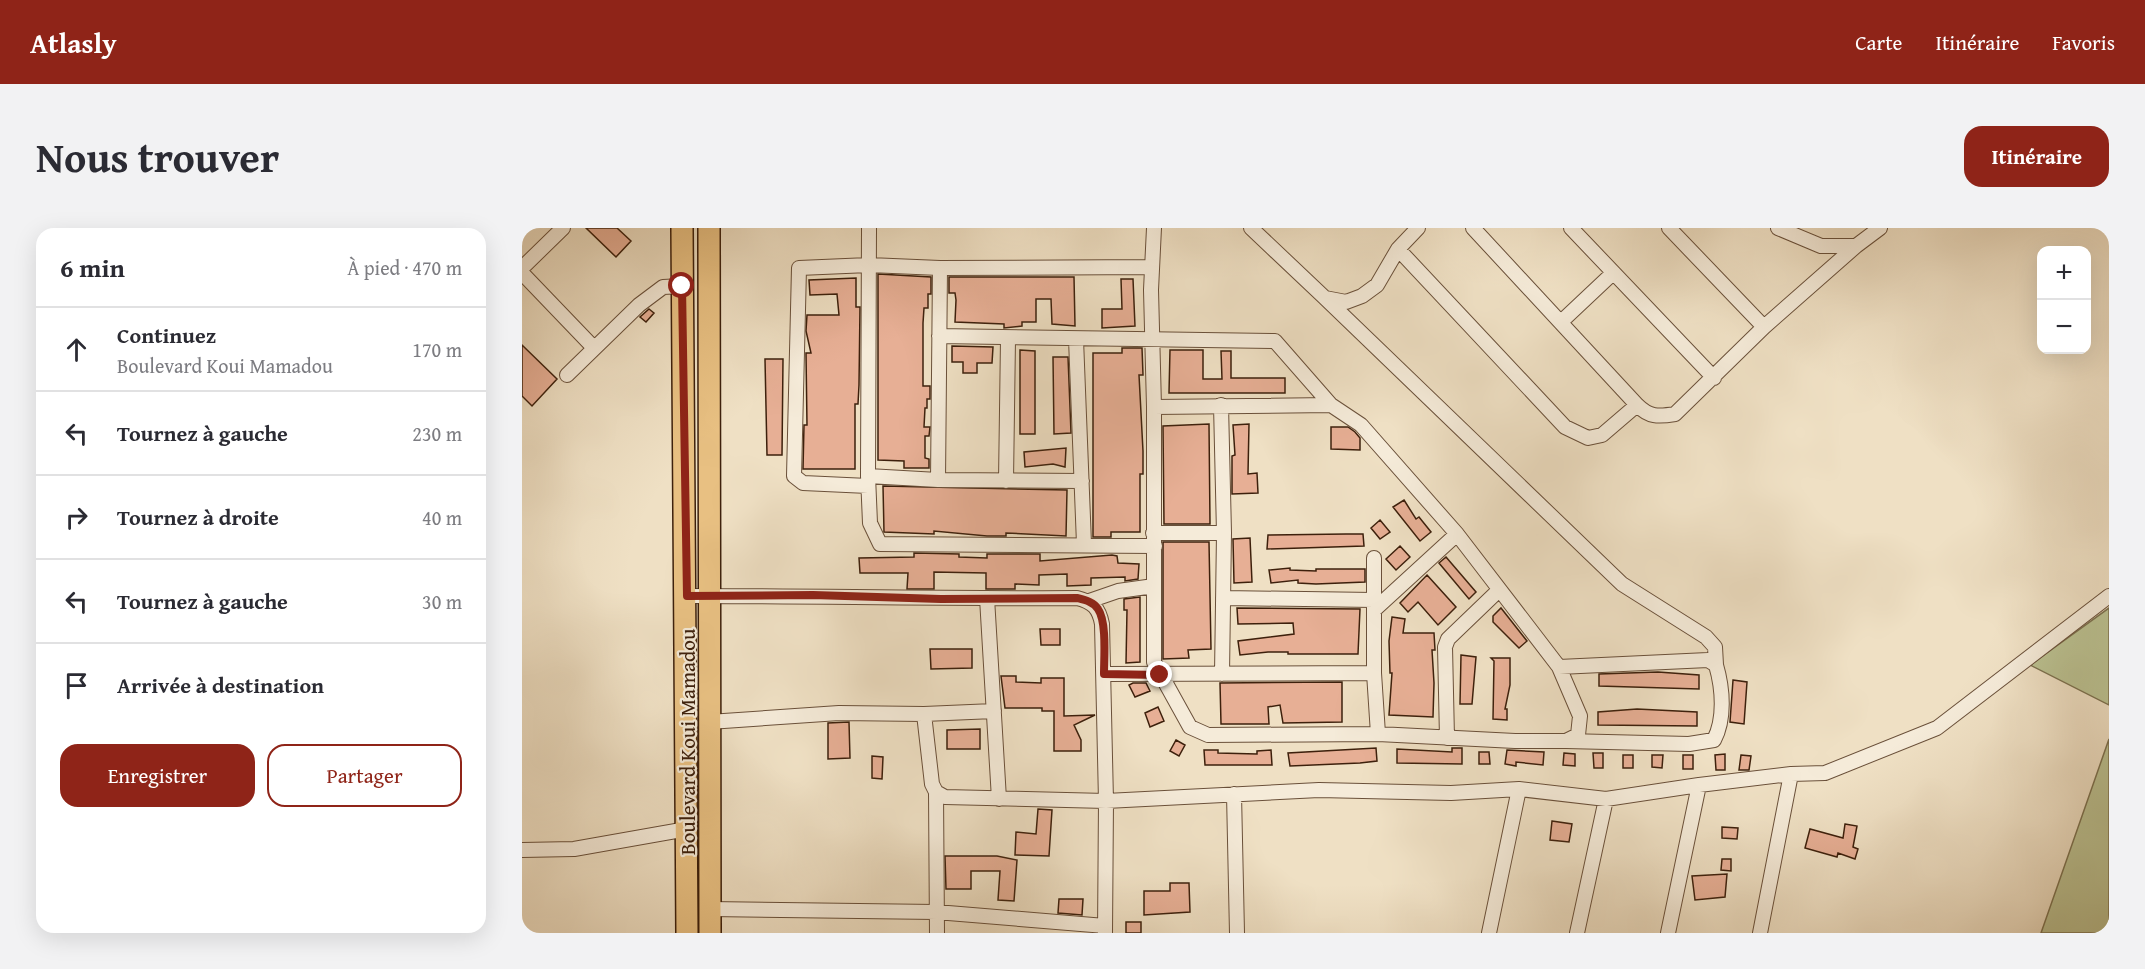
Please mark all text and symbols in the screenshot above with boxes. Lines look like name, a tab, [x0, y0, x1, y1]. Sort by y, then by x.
text: Atlasly	[30, 22, 117, 63]
text: Carte	[1855, 27, 1902, 58]
text: Itinéraire	[1935, 27, 2019, 58]
text: Favoris	[2052, 27, 2115, 58]
text: Nous trouver	[36, 126, 279, 187]
button: Itinéraire	[1964, 126, 2109, 187]
map controls	[2037, 246, 2091, 354]
button: +	[2037, 246, 2091, 300]
text: 6 min	[60, 248, 125, 287]
text: À pied · 470 m	[347, 253, 462, 282]
route start	[668, 272, 694, 298]
button: −	[2037, 300, 2091, 354]
text: Continuez	[117, 319, 216, 351]
icon: ahead	[60, 333, 93, 366]
text: 170 m	[412, 335, 462, 364]
text: Boulevard Koui Mamadou	[117, 351, 333, 380]
icon: left	[60, 417, 93, 450]
text: Tournez à gauche	[117, 417, 288, 449]
text: 230 m	[412, 419, 462, 448]
icon: right	[60, 501, 93, 534]
text: Tournez à droite	[117, 501, 279, 533]
text: 40 m	[422, 503, 462, 532]
icon: left	[60, 585, 93, 618]
text: Tournez à gauche	[117, 585, 288, 617]
text: 30 m	[422, 587, 462, 616]
street label: Boulevard Koui Mamadou	[672, 628, 703, 855]
route end	[1146, 661, 1172, 687]
icon: arrive	[60, 669, 93, 702]
text: Arrivée à destination	[117, 669, 324, 701]
button: Enregistrer	[60, 744, 255, 807]
button: Partager	[267, 744, 462, 807]

